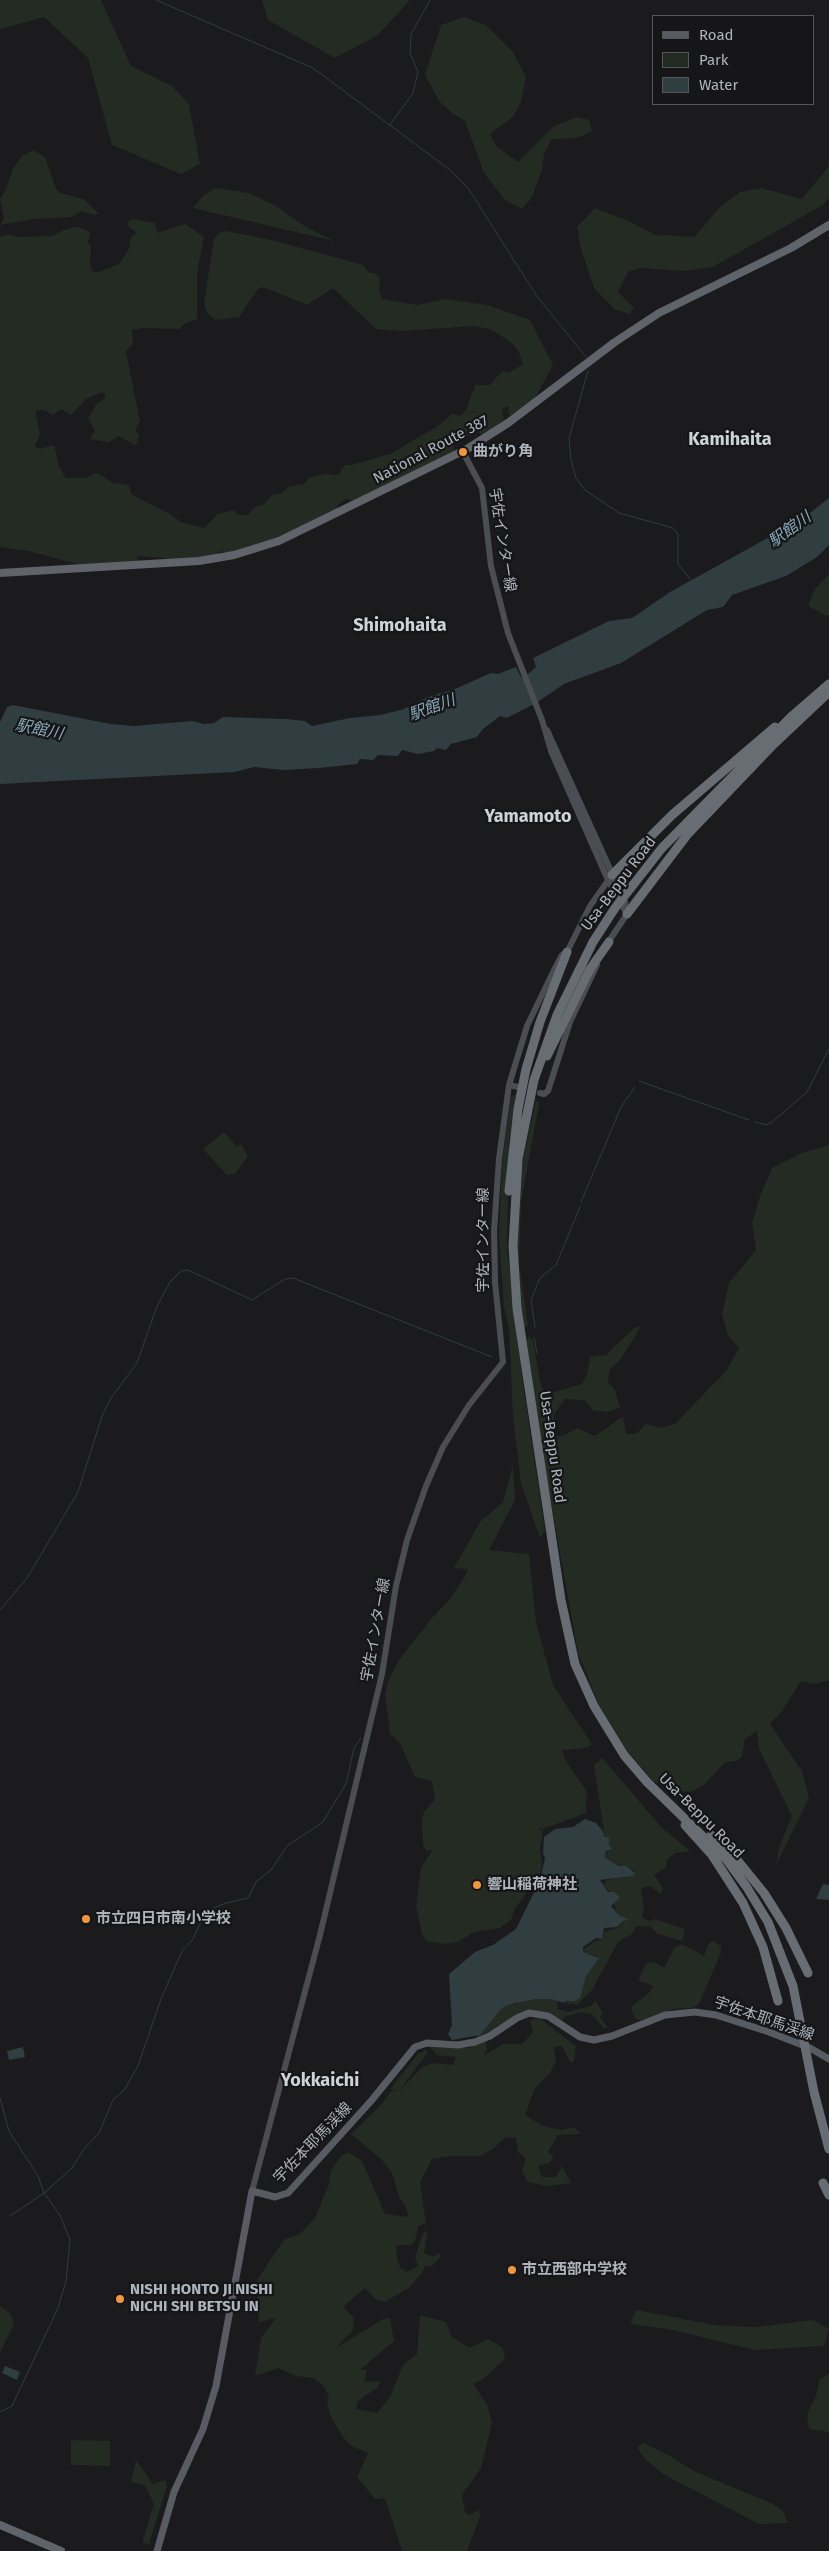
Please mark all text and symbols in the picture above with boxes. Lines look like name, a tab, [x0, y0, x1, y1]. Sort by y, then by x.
legend	[652, 15, 814, 105]
text: Road	[699, 26, 734, 44]
text: Park	[699, 51, 729, 69]
text: Water	[699, 76, 738, 94]
street label: National Route 387	[370, 412, 492, 488]
district label: Kamihaita	[688, 429, 772, 451]
place label: 曲がり角	[473, 443, 533, 461]
marker: 曲がり角	[457, 446, 469, 458]
street label: 宇佐インター線	[485, 487, 519, 593]
water label: 駅館川	[765, 508, 815, 552]
district label: Shimohaita	[353, 615, 447, 637]
water label: 駅館川	[406, 691, 458, 725]
water label: 駅館川	[14, 716, 64, 744]
district label: Yamamoto	[485, 806, 571, 828]
street label: Usa-Beppu Road	[578, 833, 660, 935]
street label: 宇佐インター線	[475, 1188, 493, 1292]
street label: Usa-Beppu Road	[535, 1390, 569, 1504]
street label: 宇佐インター線	[358, 1577, 394, 1683]
street label: Usa-Beppu Road	[655, 1770, 747, 1862]
place label: 響山稲荷神社	[487, 1876, 577, 1894]
marker: 響山稲荷神社	[471, 1879, 483, 1891]
place label: 市立四日市南小学校	[96, 1910, 231, 1928]
marker: 市立四日市南小学校	[80, 1913, 92, 1925]
street label: 宇佐本耶馬渓線	[711, 1993, 817, 2045]
district label: Yokkaichi	[281, 2070, 359, 2092]
street label: 宇佐本耶馬渓線	[270, 2099, 356, 2187]
place label: 市立西部中学校	[522, 2261, 627, 2279]
marker: 市立西部中学校	[506, 2264, 518, 2276]
place label: NISHI HONTO JI NISHI NICHI SHI BETSU IN	[130, 2281, 273, 2316]
marker: NISHI HONTO JI NISHI NICHI SHI BETSU IN	[114, 2293, 126, 2305]

